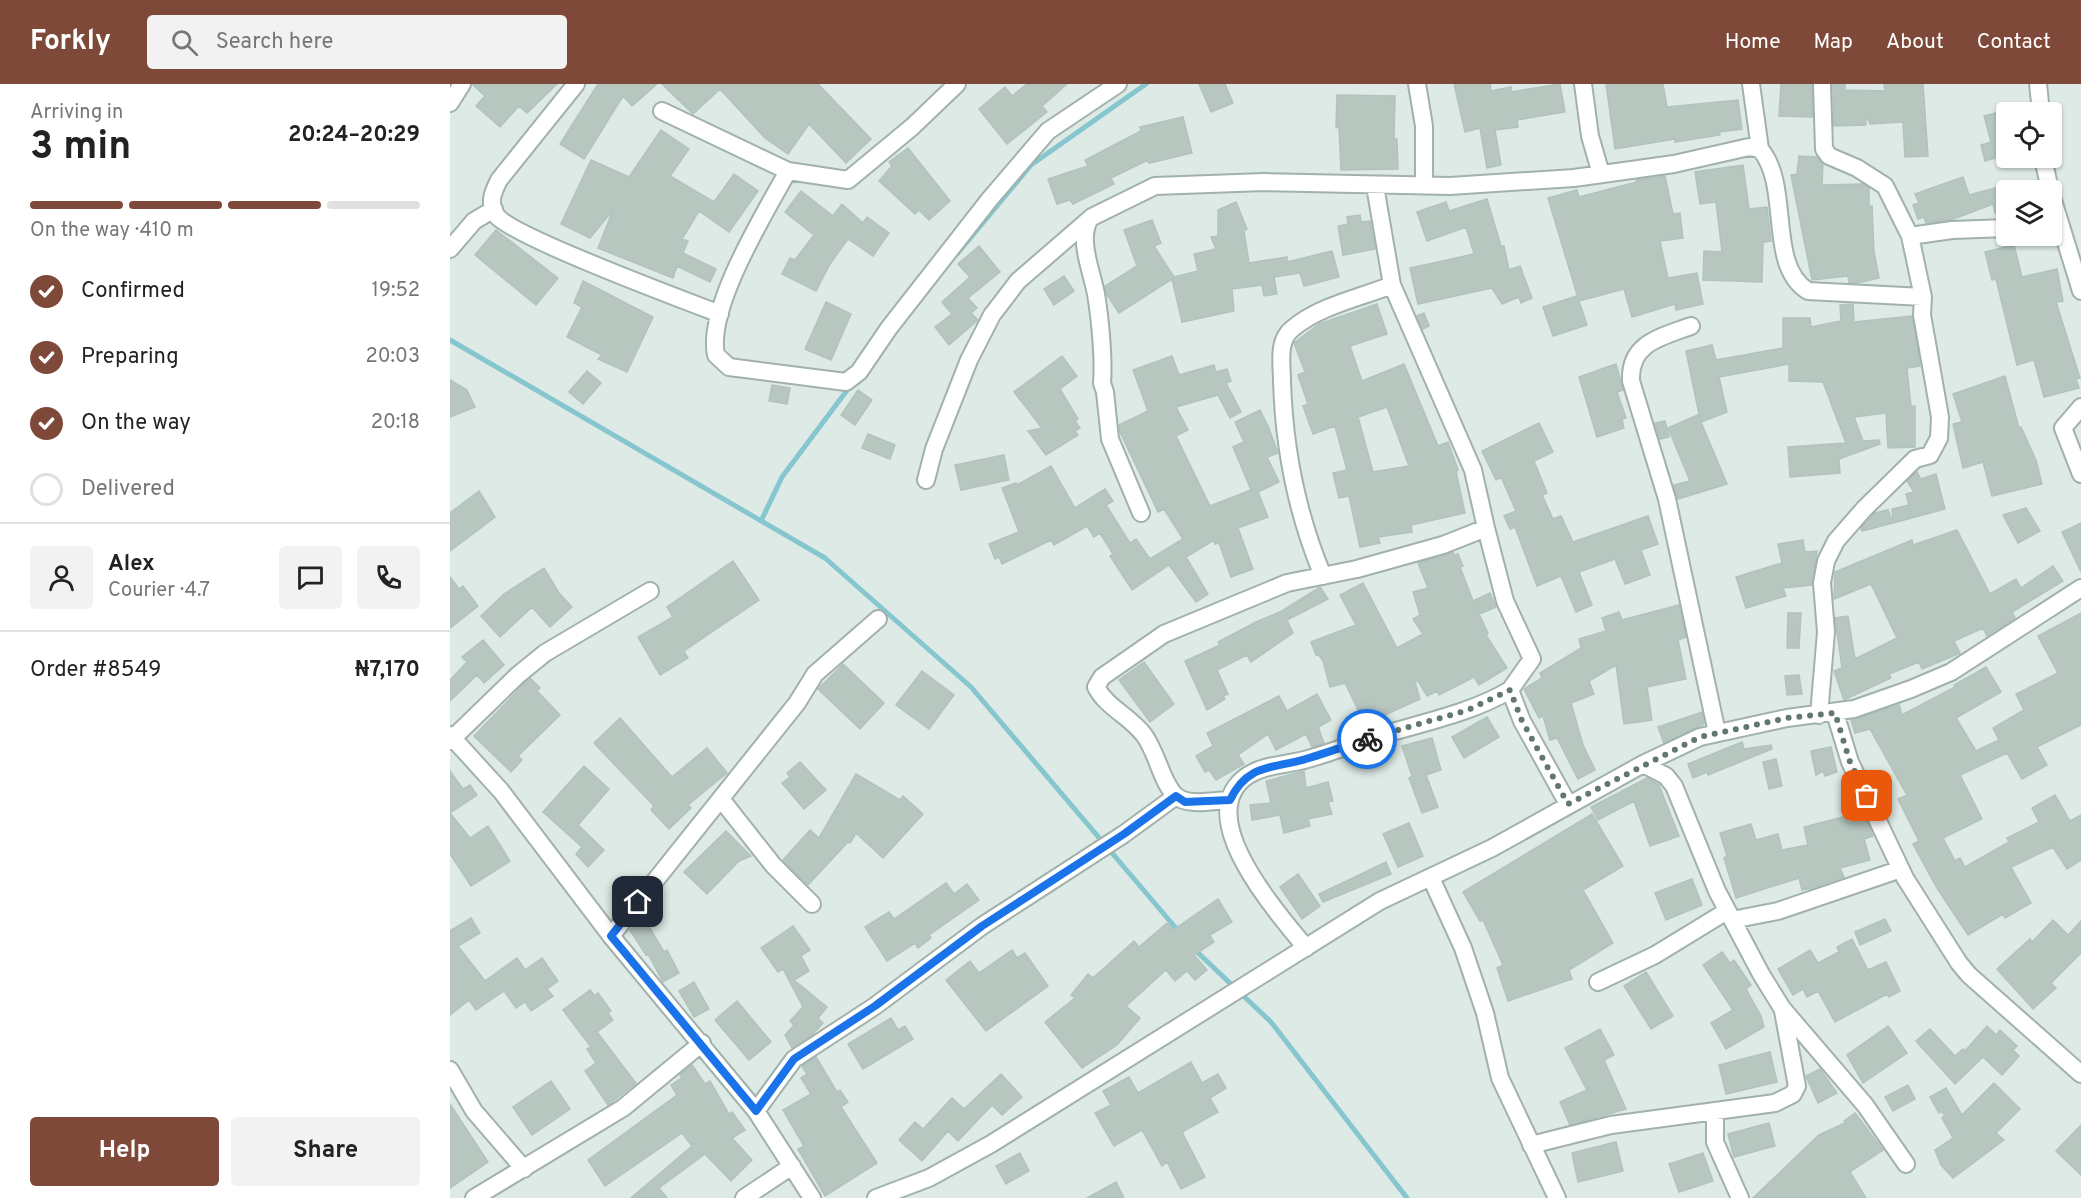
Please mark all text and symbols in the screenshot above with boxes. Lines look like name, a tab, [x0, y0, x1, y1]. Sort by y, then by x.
search box	[147, 15, 567, 69]
text: Forkly	[30, 24, 111, 60]
icon: search	[168, 26, 201, 59]
text: Search here	[216, 29, 333, 56]
text: Home	[1725, 29, 1781, 56]
text: Map	[1814, 29, 1853, 56]
text: About	[1886, 29, 1944, 56]
text: Contact	[1977, 29, 2051, 56]
text: Arriving in	[30, 100, 123, 126]
map controls	[1996, 102, 2062, 246]
button: locate	[1996, 102, 2062, 168]
text: 20:24–20:29	[288, 122, 420, 149]
text: 3 min	[30, 124, 131, 173]
button: layers	[1996, 180, 2062, 246]
text: On the way · 410 m	[30, 218, 194, 244]
icon: check	[30, 275, 63, 308]
text: Confirmed	[81, 278, 185, 305]
text: 19:52	[372, 278, 420, 304]
icon: check	[30, 341, 63, 374]
text: Preparing	[81, 344, 179, 371]
text: 20:03	[366, 344, 420, 370]
icon: check	[30, 407, 63, 440]
text: On the way	[81, 410, 191, 437]
text: 20:18	[371, 410, 420, 436]
text: Delivered	[81, 476, 175, 503]
button: person	[30, 546, 93, 609]
button: chat	[279, 546, 342, 609]
button: phone	[357, 546, 420, 609]
text: Alex	[108, 551, 155, 578]
text: Courier · 4.7	[108, 578, 210, 604]
text: Order #8549	[30, 657, 161, 684]
text: ₦7,170	[355, 657, 420, 684]
courier	[1337, 709, 1397, 769]
icon: bike	[1351, 723, 1384, 756]
pin	[1841, 770, 1892, 821]
icon: bag	[1850, 779, 1883, 812]
pin	[612, 876, 663, 927]
icon: home	[621, 885, 654, 918]
button: Help	[30, 1117, 219, 1186]
button: Share	[231, 1117, 420, 1186]

